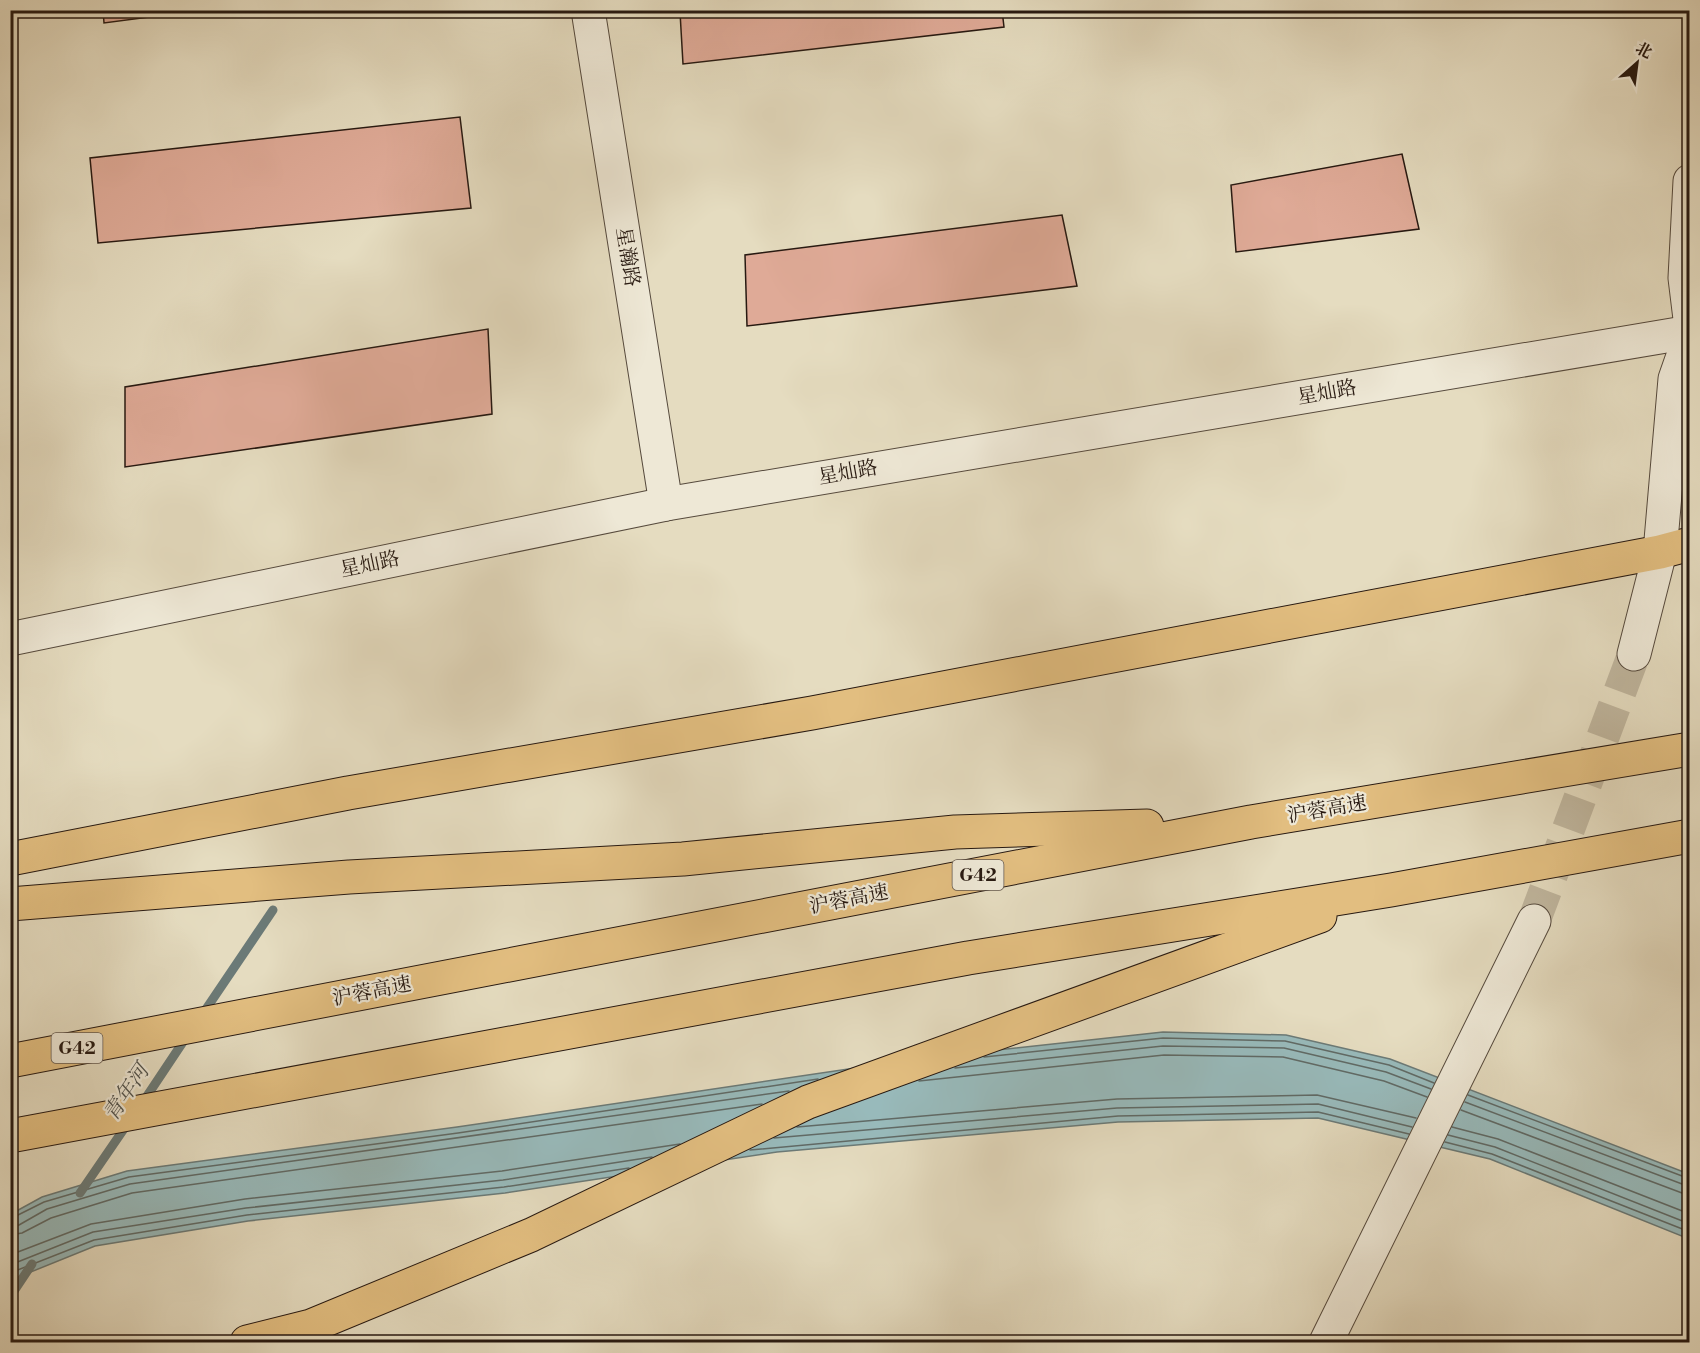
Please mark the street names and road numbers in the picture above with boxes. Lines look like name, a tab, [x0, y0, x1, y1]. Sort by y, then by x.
street label: 星瀚路	[610, 225, 644, 289]
street label: 星灿路	[1295, 375, 1359, 411]
street label: 星灿路	[816, 455, 880, 491]
street label: 星灿路	[338, 547, 402, 583]
street label: 沪蓉高速	[1285, 791, 1369, 829]
road number: G42	[952, 860, 1004, 890]
street label: 沪蓉高速	[807, 880, 891, 920]
street label: 沪蓉高速	[330, 972, 414, 1012]
road number: G42	[52, 1033, 103, 1063]

